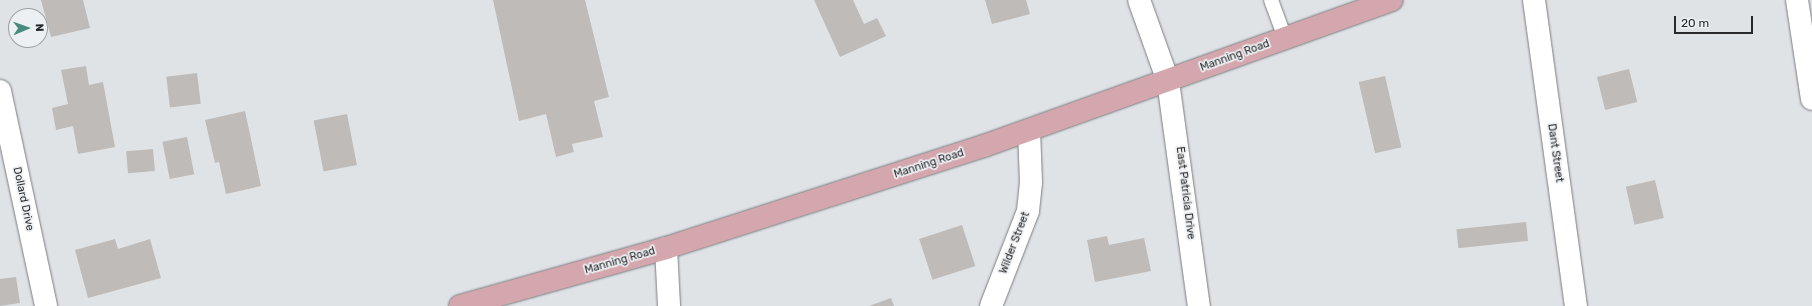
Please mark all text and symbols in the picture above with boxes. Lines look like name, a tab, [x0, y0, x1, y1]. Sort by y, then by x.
north arrow	[8, 8, 48, 48]
scale bar	[1676, 8, 1755, 34]
text: 20 m	[1681, 16, 1709, 30]
text: N	[33, 23, 46, 32]
street label: Manning Road	[1199, 37, 1271, 75]
street label: Dant Street	[1544, 123, 1566, 183]
street label: Manning Road	[892, 146, 966, 182]
street label: East Patricia Drive	[1173, 146, 1197, 240]
street label: Dollard Drive	[10, 166, 36, 232]
street label: Wilder Street	[997, 210, 1033, 276]
street label: Manning Road	[583, 245, 657, 277]

